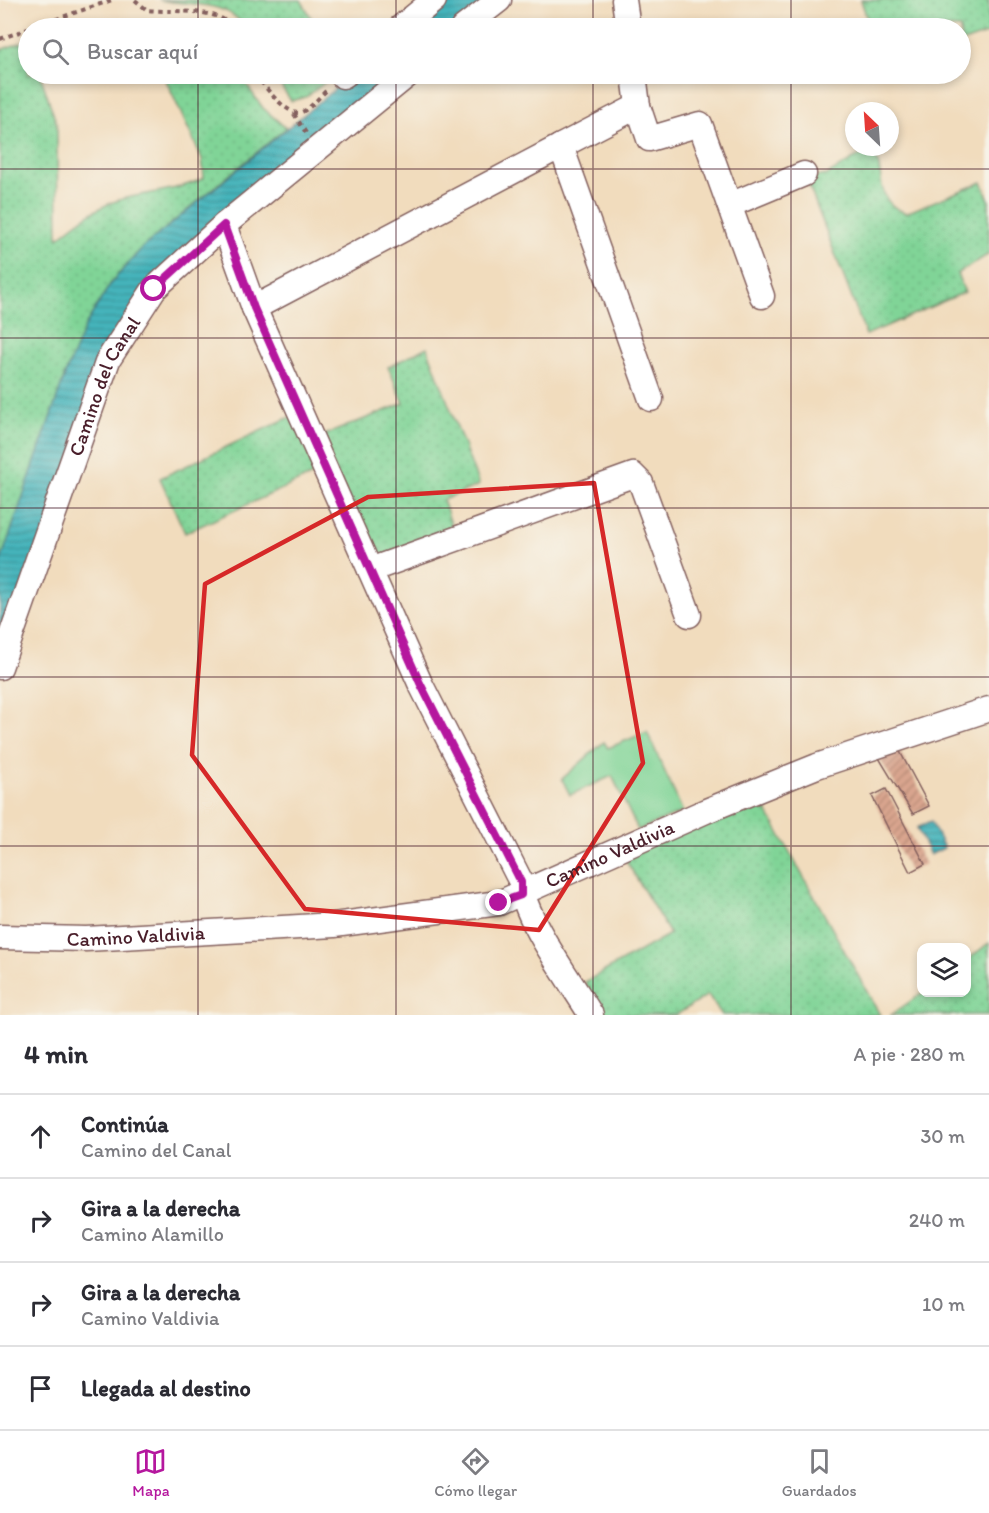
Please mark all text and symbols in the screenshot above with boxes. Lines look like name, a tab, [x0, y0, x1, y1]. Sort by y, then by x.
search box	[18, 18, 971, 84]
icon: search	[39, 35, 72, 68]
text: Buscar aquí	[87, 38, 198, 65]
north arrow	[845, 102, 899, 156]
route start	[140, 275, 166, 301]
street label: Camino del Canal	[63, 311, 145, 459]
street label: Camino Valdivia	[541, 814, 678, 893]
route end	[485, 889, 511, 915]
street label: Camino Valdivia	[66, 920, 206, 951]
map controls	[917, 943, 971, 997]
button: layers	[917, 943, 971, 997]
text: 4 min	[24, 1038, 88, 1070]
text: A pie · 280 m	[854, 1042, 965, 1066]
text: Continúa	[81, 1111, 169, 1138]
icon: ahead	[24, 1120, 57, 1153]
text: 30 m	[920, 1124, 965, 1148]
text: Camino del Canal	[81, 1138, 232, 1162]
text: Gira a la derecha	[81, 1195, 240, 1222]
icon: right	[24, 1204, 57, 1237]
text: 240 m	[909, 1208, 965, 1232]
text: Camino Alamillo	[81, 1222, 224, 1246]
text: Gira a la derecha	[81, 1279, 240, 1306]
icon: right	[24, 1288, 57, 1321]
text: 10 m	[922, 1292, 965, 1316]
text: Camino Valdivia	[81, 1306, 220, 1330]
icon: arrive	[24, 1372, 57, 1405]
text: Llegada al destino	[81, 1375, 251, 1402]
tab: Mapa	[132, 1445, 170, 1500]
tab: Cómo llegar	[434, 1445, 517, 1500]
tab: Guardados	[782, 1445, 857, 1500]

